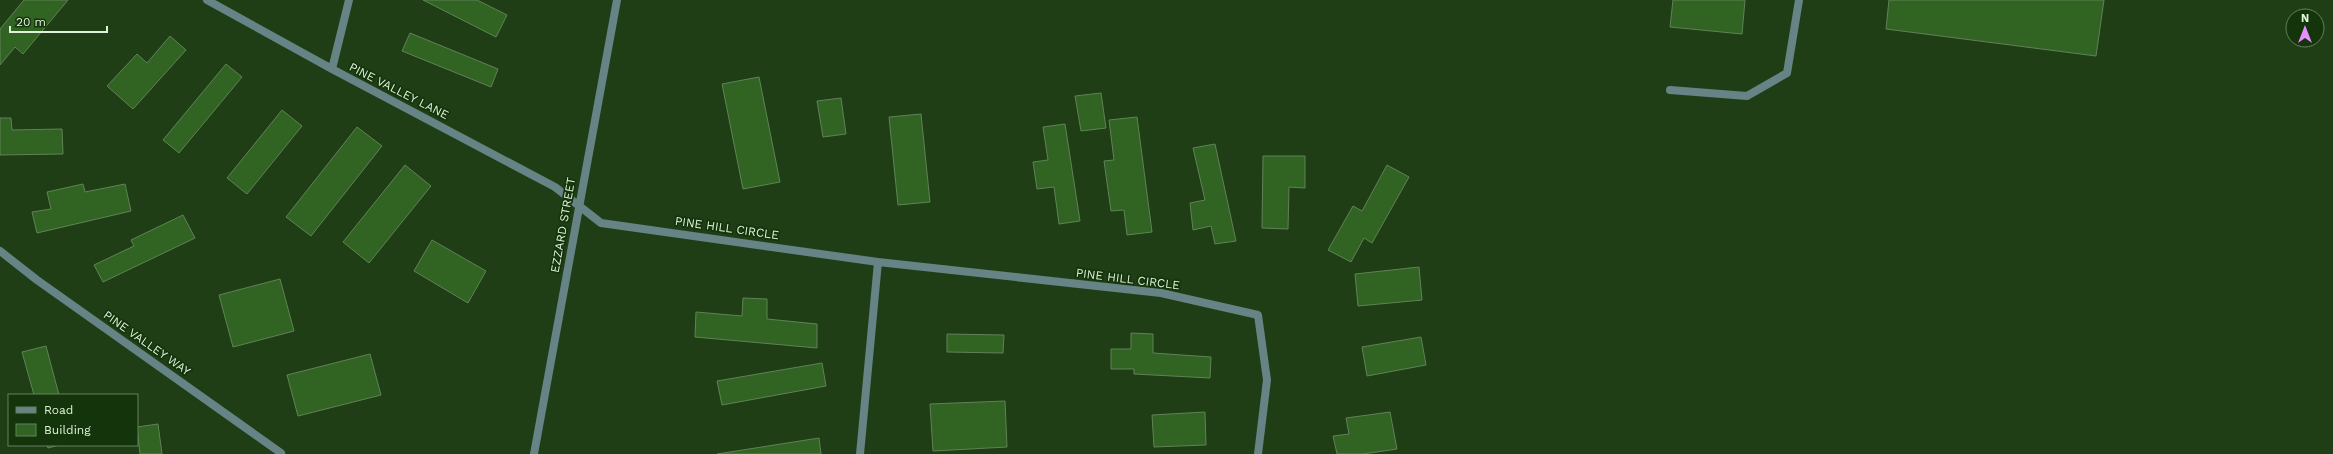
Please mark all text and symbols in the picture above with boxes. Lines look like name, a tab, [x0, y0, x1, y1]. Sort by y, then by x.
scale bar	[10, 8, 107, 34]
north arrow	[2285, 8, 2325, 48]
text: N	[2301, 12, 2309, 25]
text: 20 m	[16, 15, 46, 29]
street label: PINE VALLEY LANE	[347, 60, 451, 122]
street label: EZZARD STREET	[548, 176, 578, 274]
street label: PINE HILL CIRCLE	[674, 214, 780, 242]
street label: PINE HILL CIRCLE	[1075, 266, 1181, 292]
street label: PINE VALLEY WAY	[101, 308, 193, 378]
legend	[8, 394, 138, 446]
text: Road	[44, 403, 73, 417]
text: Building	[44, 423, 91, 437]

